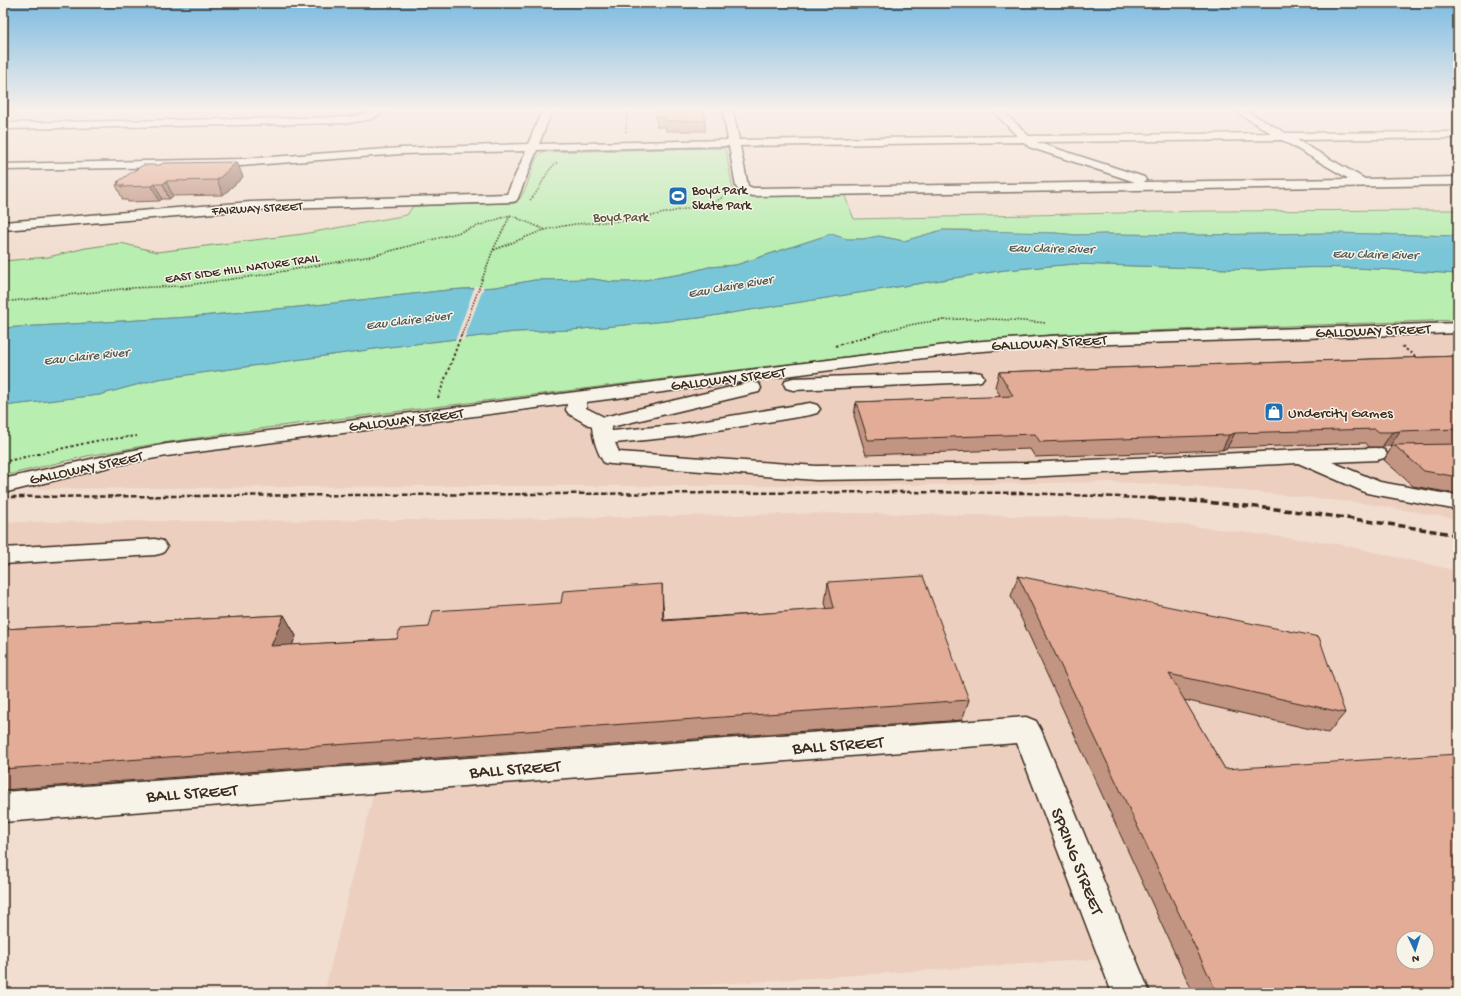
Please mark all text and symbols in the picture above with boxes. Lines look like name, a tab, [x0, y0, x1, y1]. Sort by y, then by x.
place label: Boyd Park Skate Park	[691, 184, 752, 214]
sports icon: Boyd Park Skate Park	[667, 185, 689, 207]
street label: FAIRWAY STREET	[210, 200, 304, 219]
park label: Boyd Park	[592, 211, 650, 226]
water label: Eau Claire River	[1008, 241, 1096, 258]
water label: Eau Claire River	[1332, 247, 1420, 264]
street label: EAST SIDE HILL NATURE TRAIL	[164, 251, 322, 288]
water label: Eau Claire River	[687, 272, 776, 302]
water label: Eau Claire River	[365, 309, 454, 334]
street label: GALLOWAY STREET	[1315, 321, 1432, 343]
street label: GALLOWAY STREET	[991, 332, 1108, 356]
water label: Eau Claire River	[43, 345, 132, 369]
street label: GALLOWAY STREET	[670, 364, 788, 396]
shop icon: Undercity Games	[1263, 401, 1285, 423]
street label: GALLOWAY STREET	[348, 405, 466, 437]
place label: Undercity Games	[1288, 405, 1393, 423]
street label: GALLOWAY STREET	[28, 448, 146, 490]
street label: BALL STREET	[791, 733, 886, 760]
street label: BALL STREET	[468, 757, 563, 784]
street label: BALL STREET	[145, 781, 240, 808]
street label: SPRING STREET	[1045, 805, 1107, 919]
north arrow	[1395, 930, 1435, 970]
text: N	[1412, 952, 1420, 964]

